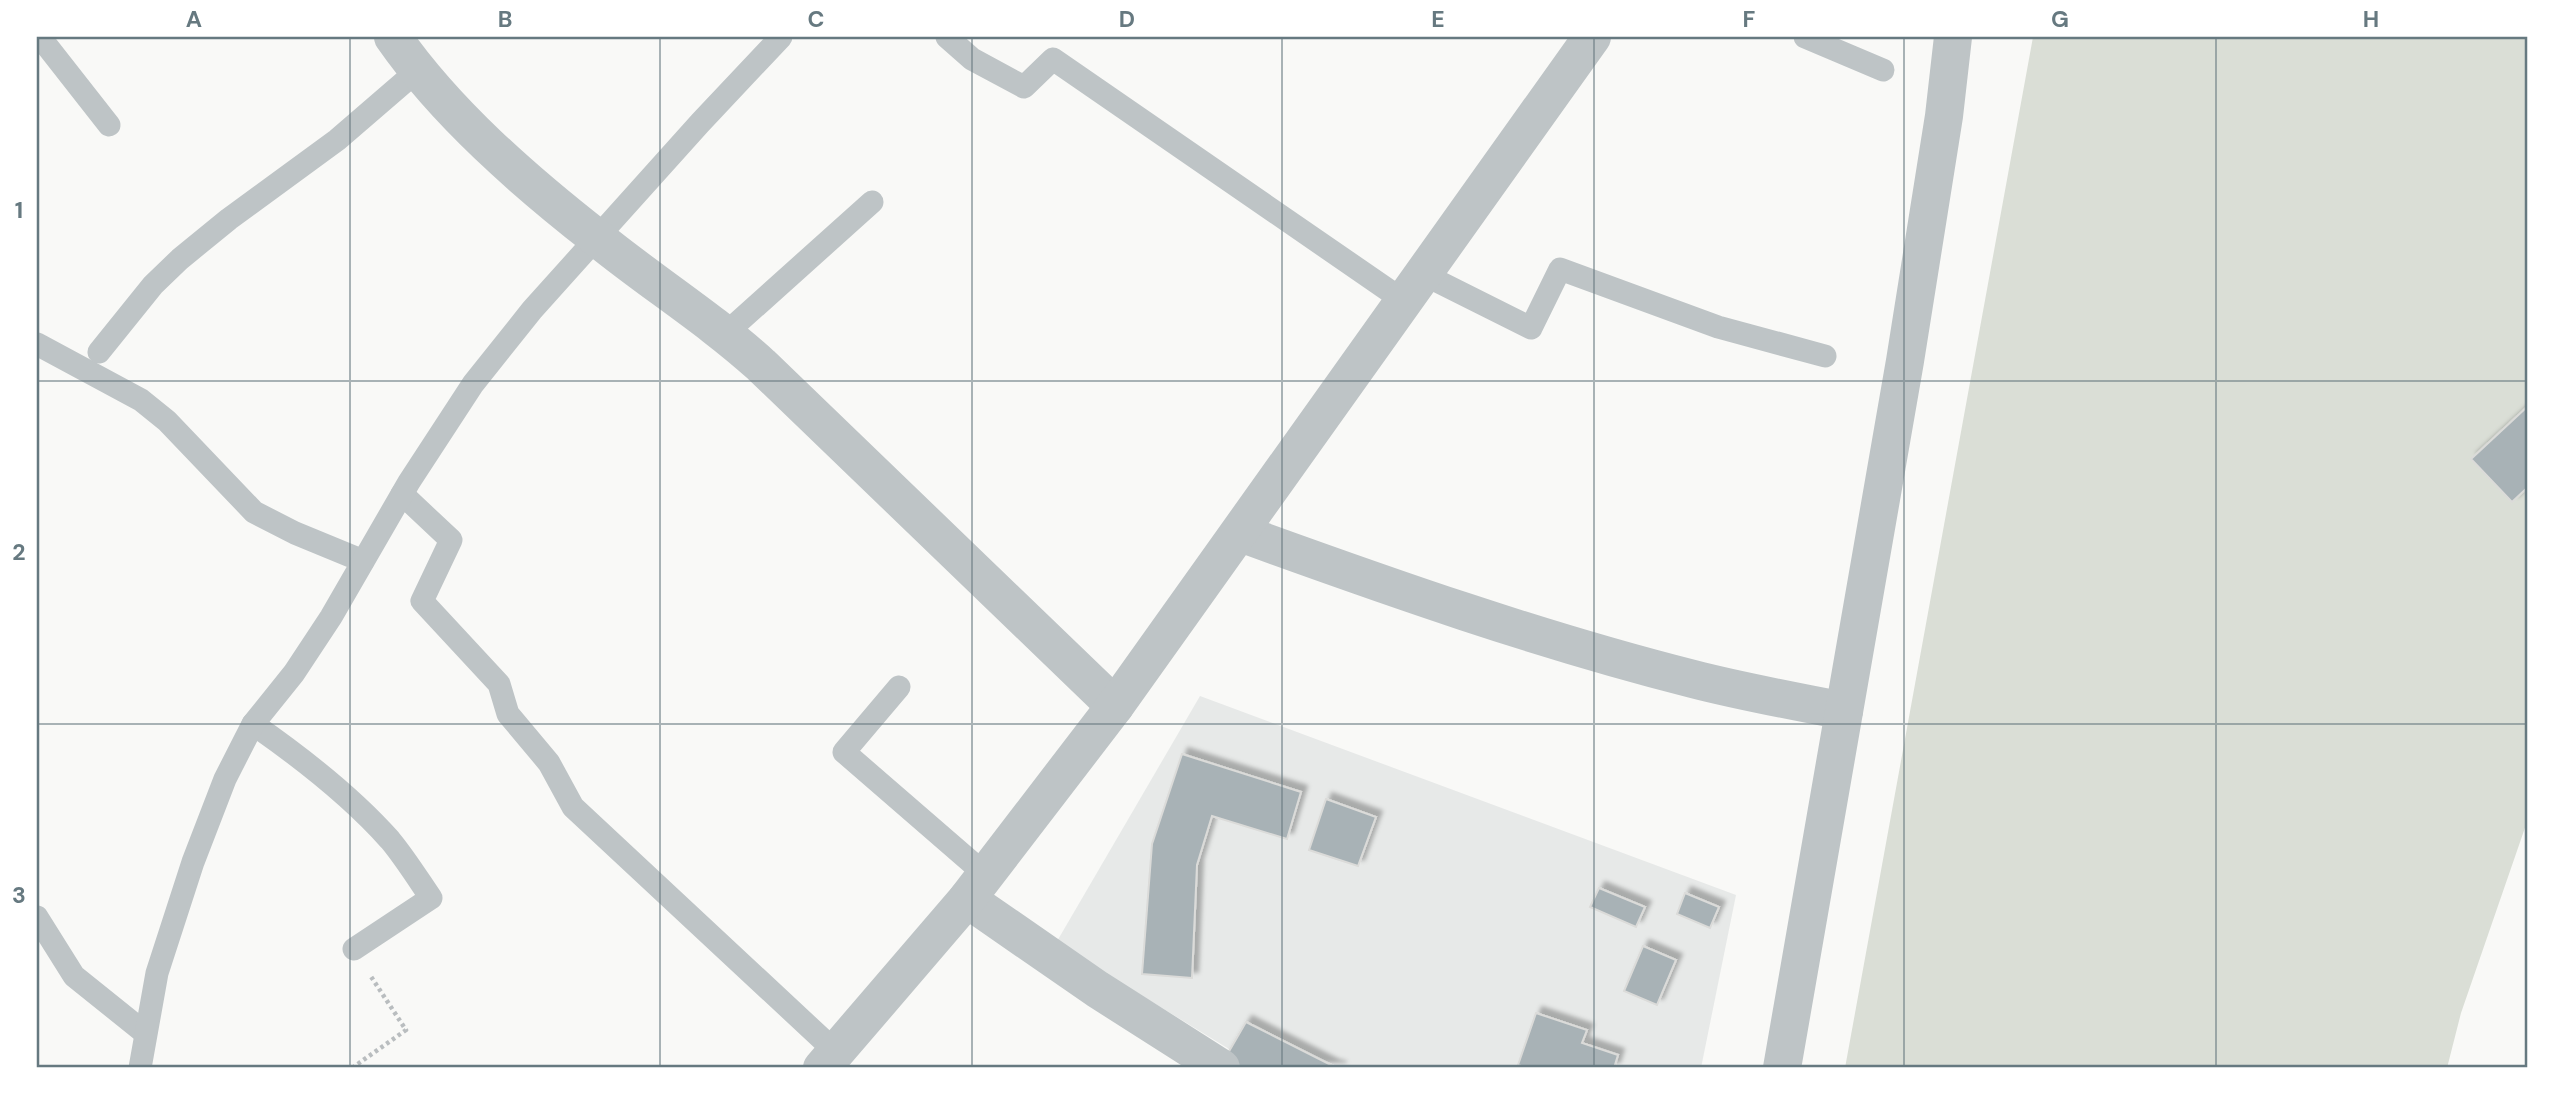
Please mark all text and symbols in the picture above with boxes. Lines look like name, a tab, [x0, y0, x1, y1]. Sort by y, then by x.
text: A	[186, 4, 202, 34]
text: B	[498, 4, 512, 34]
text: C	[808, 4, 824, 34]
text: D	[1119, 4, 1135, 34]
text: E	[1431, 4, 1445, 34]
text: F	[1743, 4, 1756, 34]
text: G	[2051, 4, 2069, 34]
text: H	[2363, 4, 2379, 34]
text: 1	[15, 195, 23, 225]
text: 2	[12, 537, 26, 567]
text: 3	[12, 880, 26, 910]

